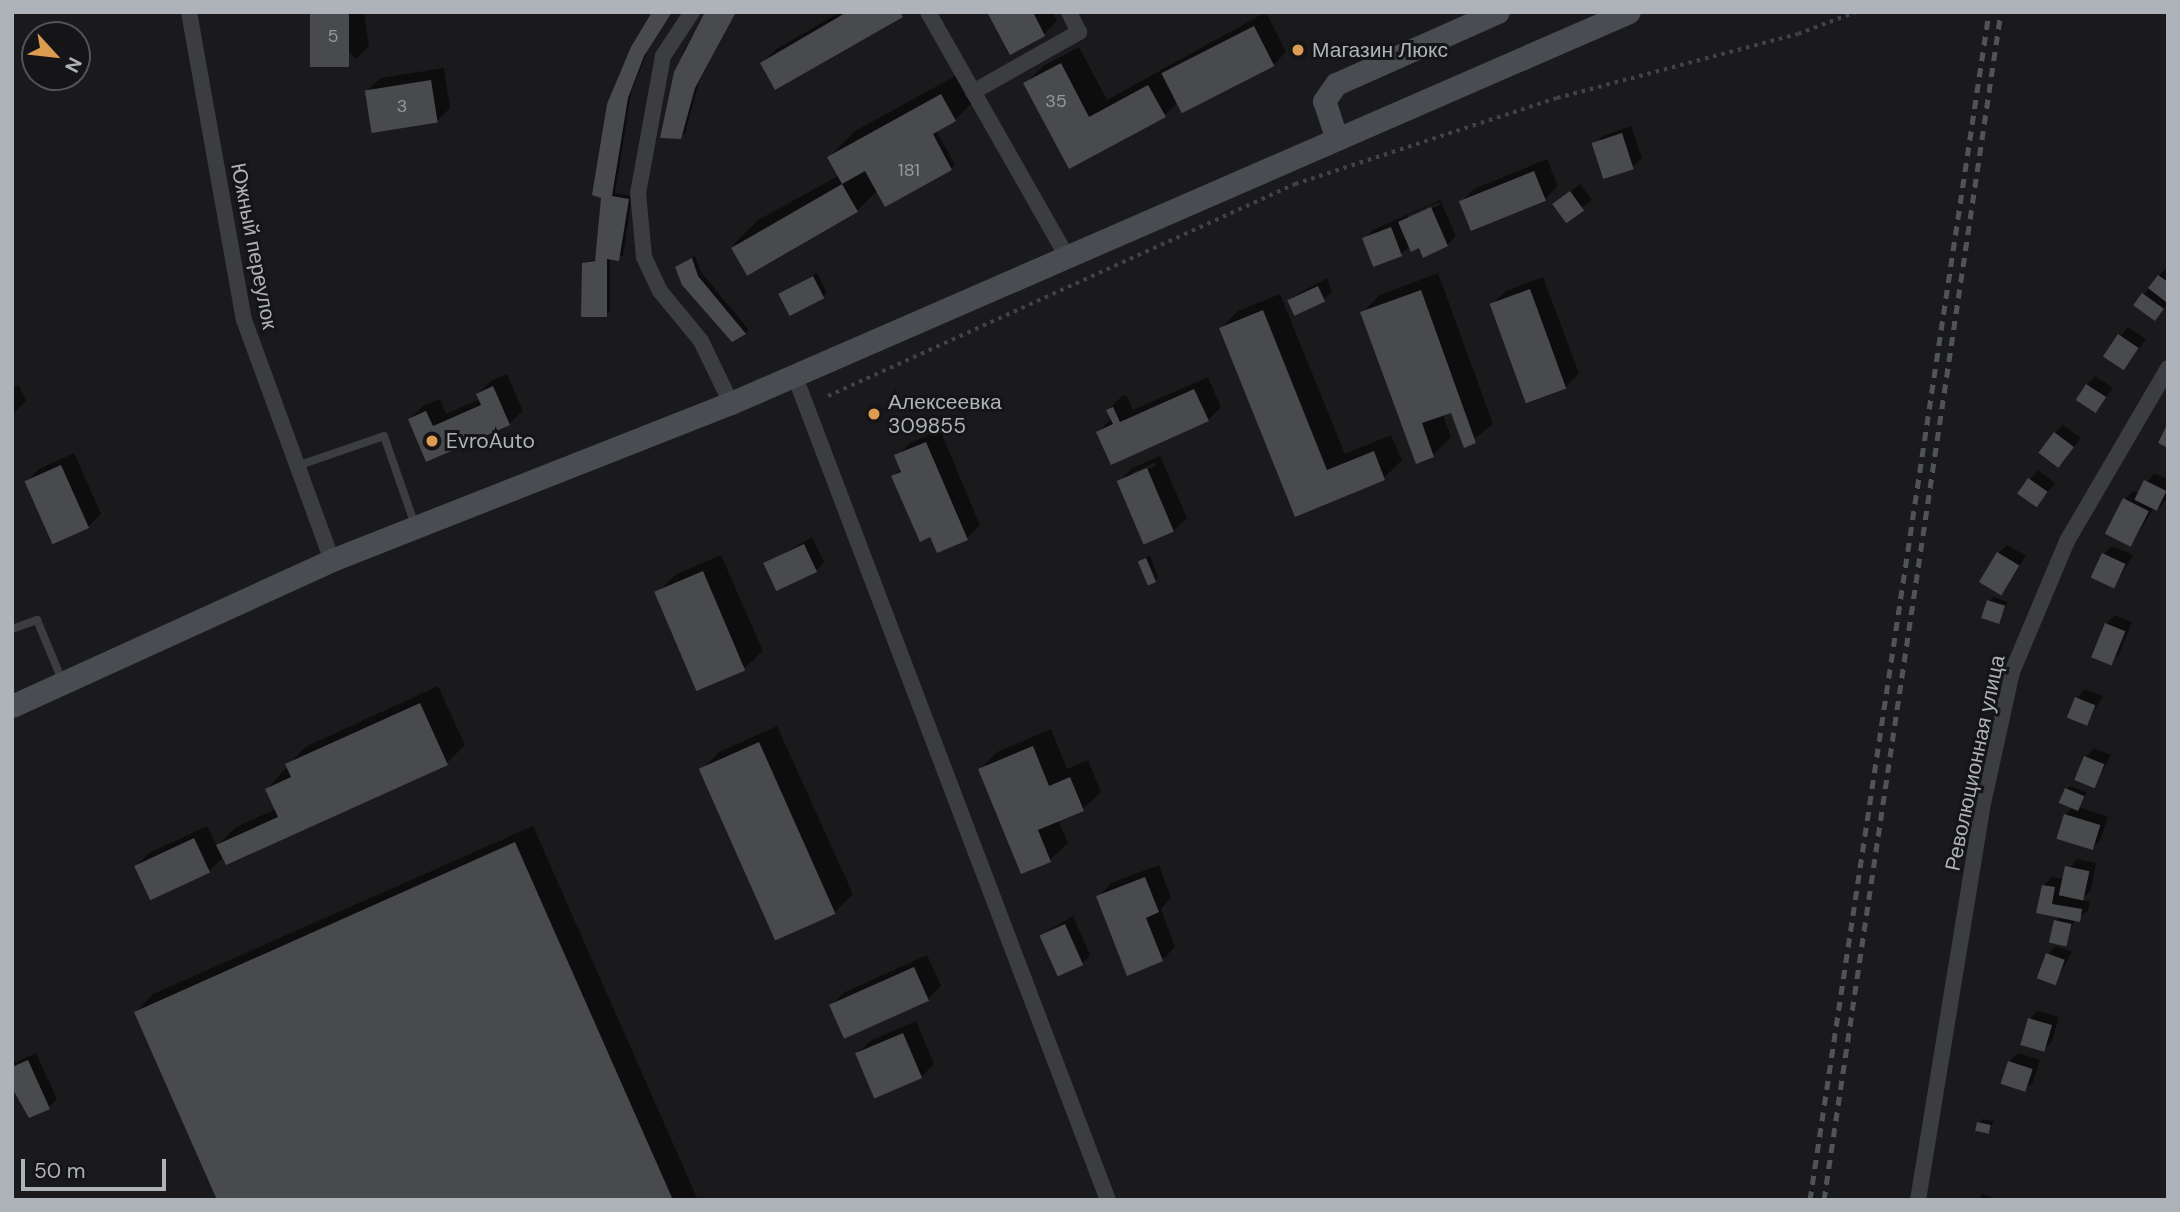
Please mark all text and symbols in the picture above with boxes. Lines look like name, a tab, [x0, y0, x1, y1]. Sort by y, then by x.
north arrow	[21, 21, 91, 91]
house number: 5	[328, 25, 338, 47]
place label: Магазин Люкс	[1312, 37, 1448, 63]
marker: Магазин Люкс	[1290, 42, 1306, 58]
text: N	[59, 53, 88, 77]
house number: 35	[1045, 90, 1067, 112]
house number: 3	[397, 95, 407, 117]
house number: 181	[898, 159, 920, 181]
street label: Южный переулок	[226, 161, 282, 331]
place label: Алексеевка 309855	[888, 389, 1002, 439]
marker: Алексеевка 309855	[866, 406, 882, 422]
place label: EvroAuto	[446, 428, 535, 454]
marker: EvroAuto	[424, 433, 440, 449]
street label: Революционная улица	[1940, 653, 2010, 873]
scale bar	[24, 1146, 170, 1190]
text: 50 m	[34, 1157, 85, 1185]

